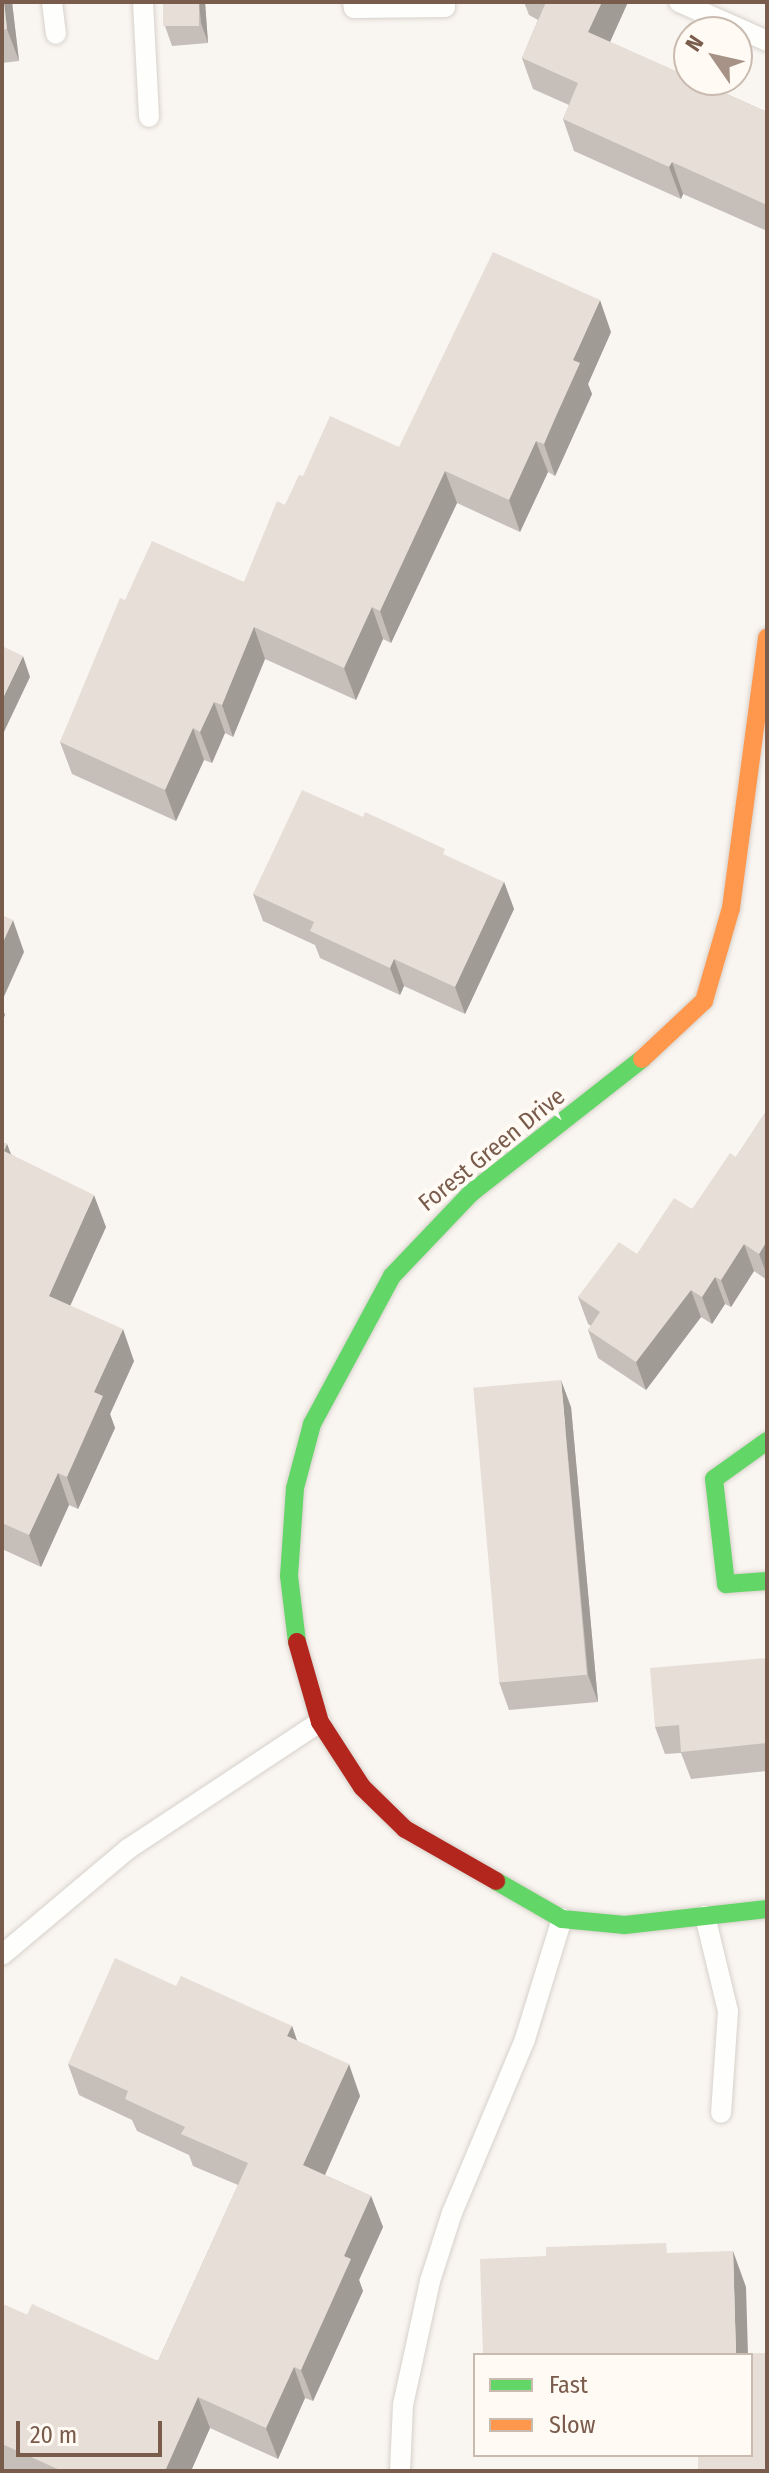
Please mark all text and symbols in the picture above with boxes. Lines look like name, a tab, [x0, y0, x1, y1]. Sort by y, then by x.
north arrow	[673, 16, 753, 96]
text: N	[679, 30, 709, 56]
street label: Forest Green Drive	[413, 1082, 571, 1218]
legend	[473, 2353, 753, 2457]
text: Fast	[549, 2371, 588, 2399]
scale bar	[20, 2405, 166, 2455]
text: Slow	[549, 2411, 595, 2439]
text: 20 m	[30, 2421, 77, 2449]

